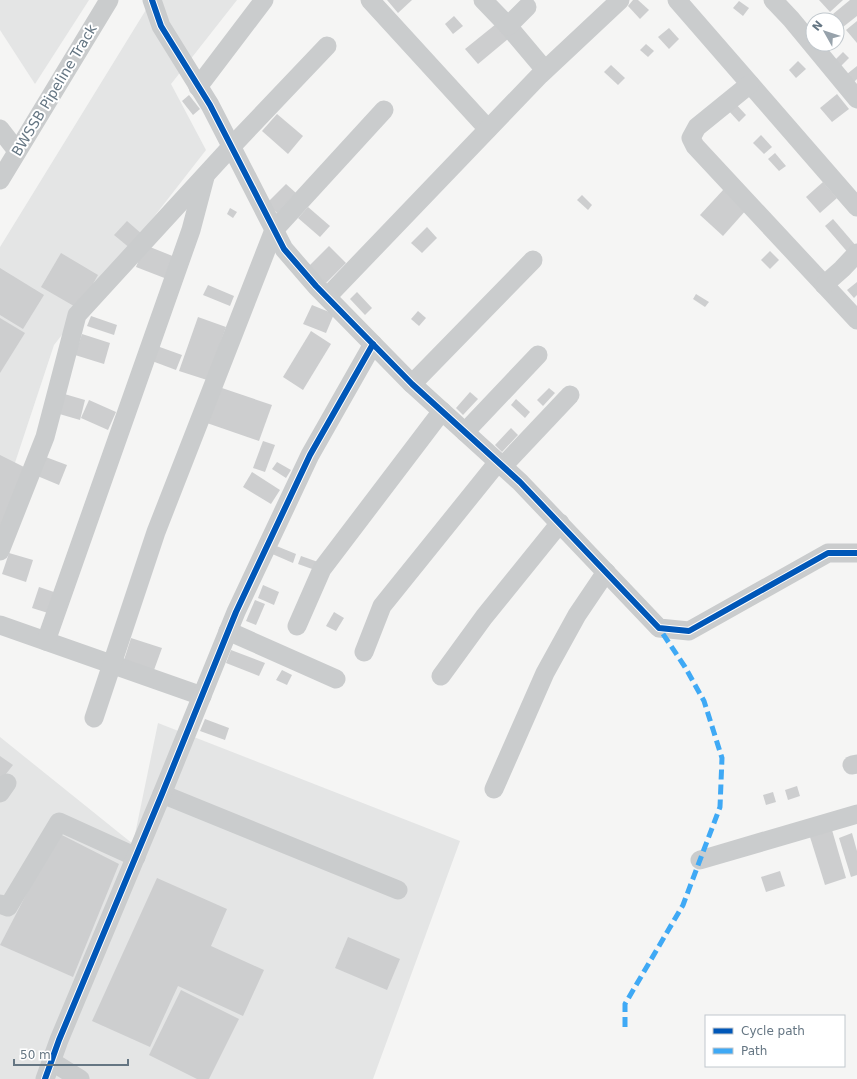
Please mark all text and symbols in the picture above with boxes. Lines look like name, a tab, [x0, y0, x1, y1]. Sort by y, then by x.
north arrow	[805, 12, 845, 52]
text: N	[810, 18, 826, 34]
street label: BWSSB Pipeline Track	[8, 21, 100, 159]
legend	[705, 1015, 845, 1067]
text: Cycle path	[741, 1024, 805, 1038]
scale bar	[14, 1041, 128, 1067]
text: Path	[741, 1044, 767, 1058]
text: 50 m	[20, 1048, 51, 1062]

